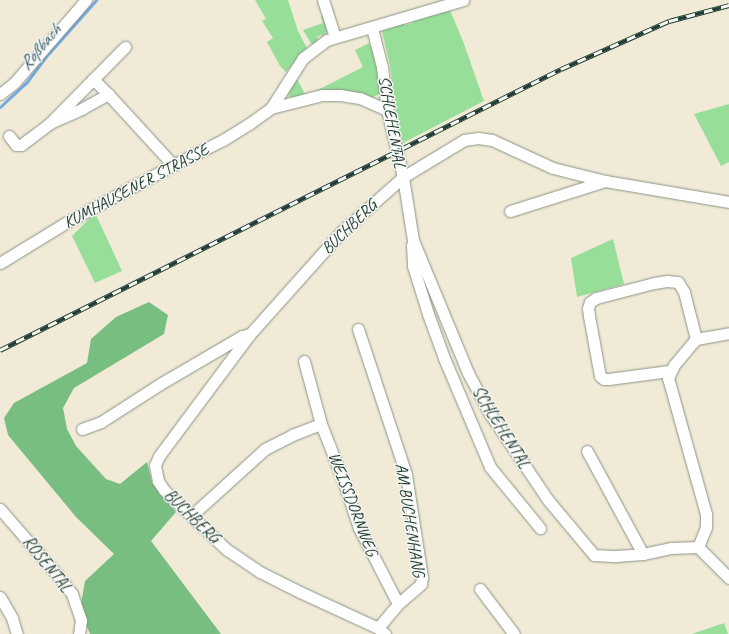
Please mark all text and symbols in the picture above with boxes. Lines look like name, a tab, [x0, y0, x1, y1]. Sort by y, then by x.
water label: Roßbach	[15, 20, 65, 74]
street label: SCHLEHENTAL	[374, 74, 410, 170]
street label: KUMHAUSENER STRASSE	[60, 139, 212, 233]
street label: BUCHBERG	[317, 196, 381, 258]
street label: SCHLEHENTAL	[468, 382, 534, 472]
street label: WEISSDORNWEG	[324, 449, 382, 559]
street label: AM BUCHENHANG	[391, 462, 429, 578]
street label: BUCHBERG	[160, 485, 224, 547]
street label: ROSENTAL	[18, 532, 76, 596]

